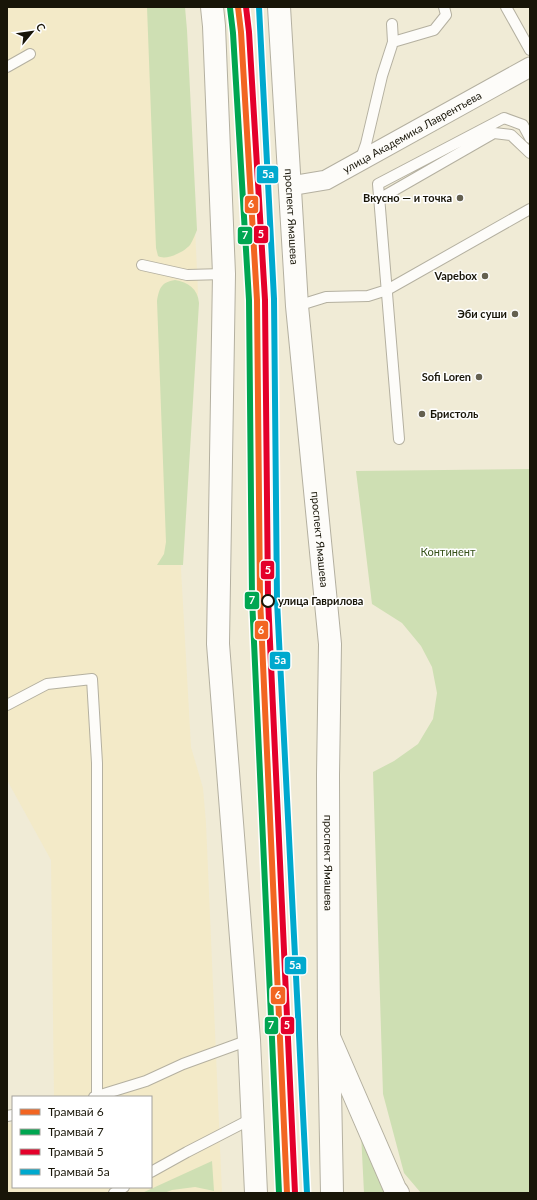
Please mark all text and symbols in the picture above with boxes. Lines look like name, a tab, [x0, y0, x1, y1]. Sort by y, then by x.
north arrow	[12, 12, 52, 52]
text: С	[34, 21, 49, 34]
street label: улица Академика Лаврентьева	[340, 88, 484, 175]
line badge: 5а	[256, 165, 279, 184]
text: 5а	[262, 167, 274, 180]
street label: проспект Ямашева	[283, 168, 301, 265]
place label: Вкусно — и точка	[363, 191, 452, 204]
marker: Вкусно — и точка	[455, 193, 465, 203]
line badge: 6	[244, 195, 259, 214]
text: 6	[248, 197, 255, 210]
line badge: 5	[253, 225, 269, 244]
line badge: 7	[237, 226, 253, 245]
text: 5	[258, 227, 264, 240]
text: 7	[242, 228, 248, 241]
place label: Vapebox	[433, 269, 477, 282]
marker: Vapebox	[480, 271, 490, 281]
place label: Эби суши	[457, 307, 507, 320]
marker: Эби суши	[510, 309, 520, 319]
place label: Sofi Loren	[422, 370, 471, 383]
marker: Sofi Loren	[474, 372, 484, 382]
place label: Бристоль	[430, 407, 479, 420]
marker: Бристоль	[417, 409, 427, 419]
street label: проспект Ямашева	[309, 491, 331, 588]
park label: Континент	[420, 545, 476, 558]
line badge: 5	[260, 560, 275, 580]
text: 5	[265, 563, 271, 576]
line badge: 7	[244, 591, 260, 610]
text: 7	[249, 593, 255, 606]
marker: улица Гаврилова	[261, 594, 275, 608]
place label: улица Гаврилова	[278, 594, 363, 607]
line badge: 6	[254, 620, 269, 640]
text: 6	[258, 623, 265, 636]
line badge: 5а	[269, 651, 291, 670]
text: 5а	[274, 653, 286, 666]
street label: проспект Ямашева	[322, 815, 336, 911]
line badge: 5а	[284, 956, 307, 975]
text: 5а	[289, 958, 301, 971]
line badge: 6	[270, 986, 286, 1005]
text: 6	[275, 988, 282, 1001]
line badge: 7	[264, 1016, 279, 1035]
line badge: 5	[280, 1016, 295, 1035]
text: 7	[268, 1018, 274, 1031]
text: 5	[284, 1018, 290, 1031]
legend	[12, 1096, 152, 1188]
text: Трамвай 6	[48, 1104, 104, 1119]
text: Трамвай 7	[48, 1124, 104, 1139]
text: Трамвай 5	[48, 1144, 104, 1159]
text: Трамвай 5а	[48, 1164, 110, 1179]

